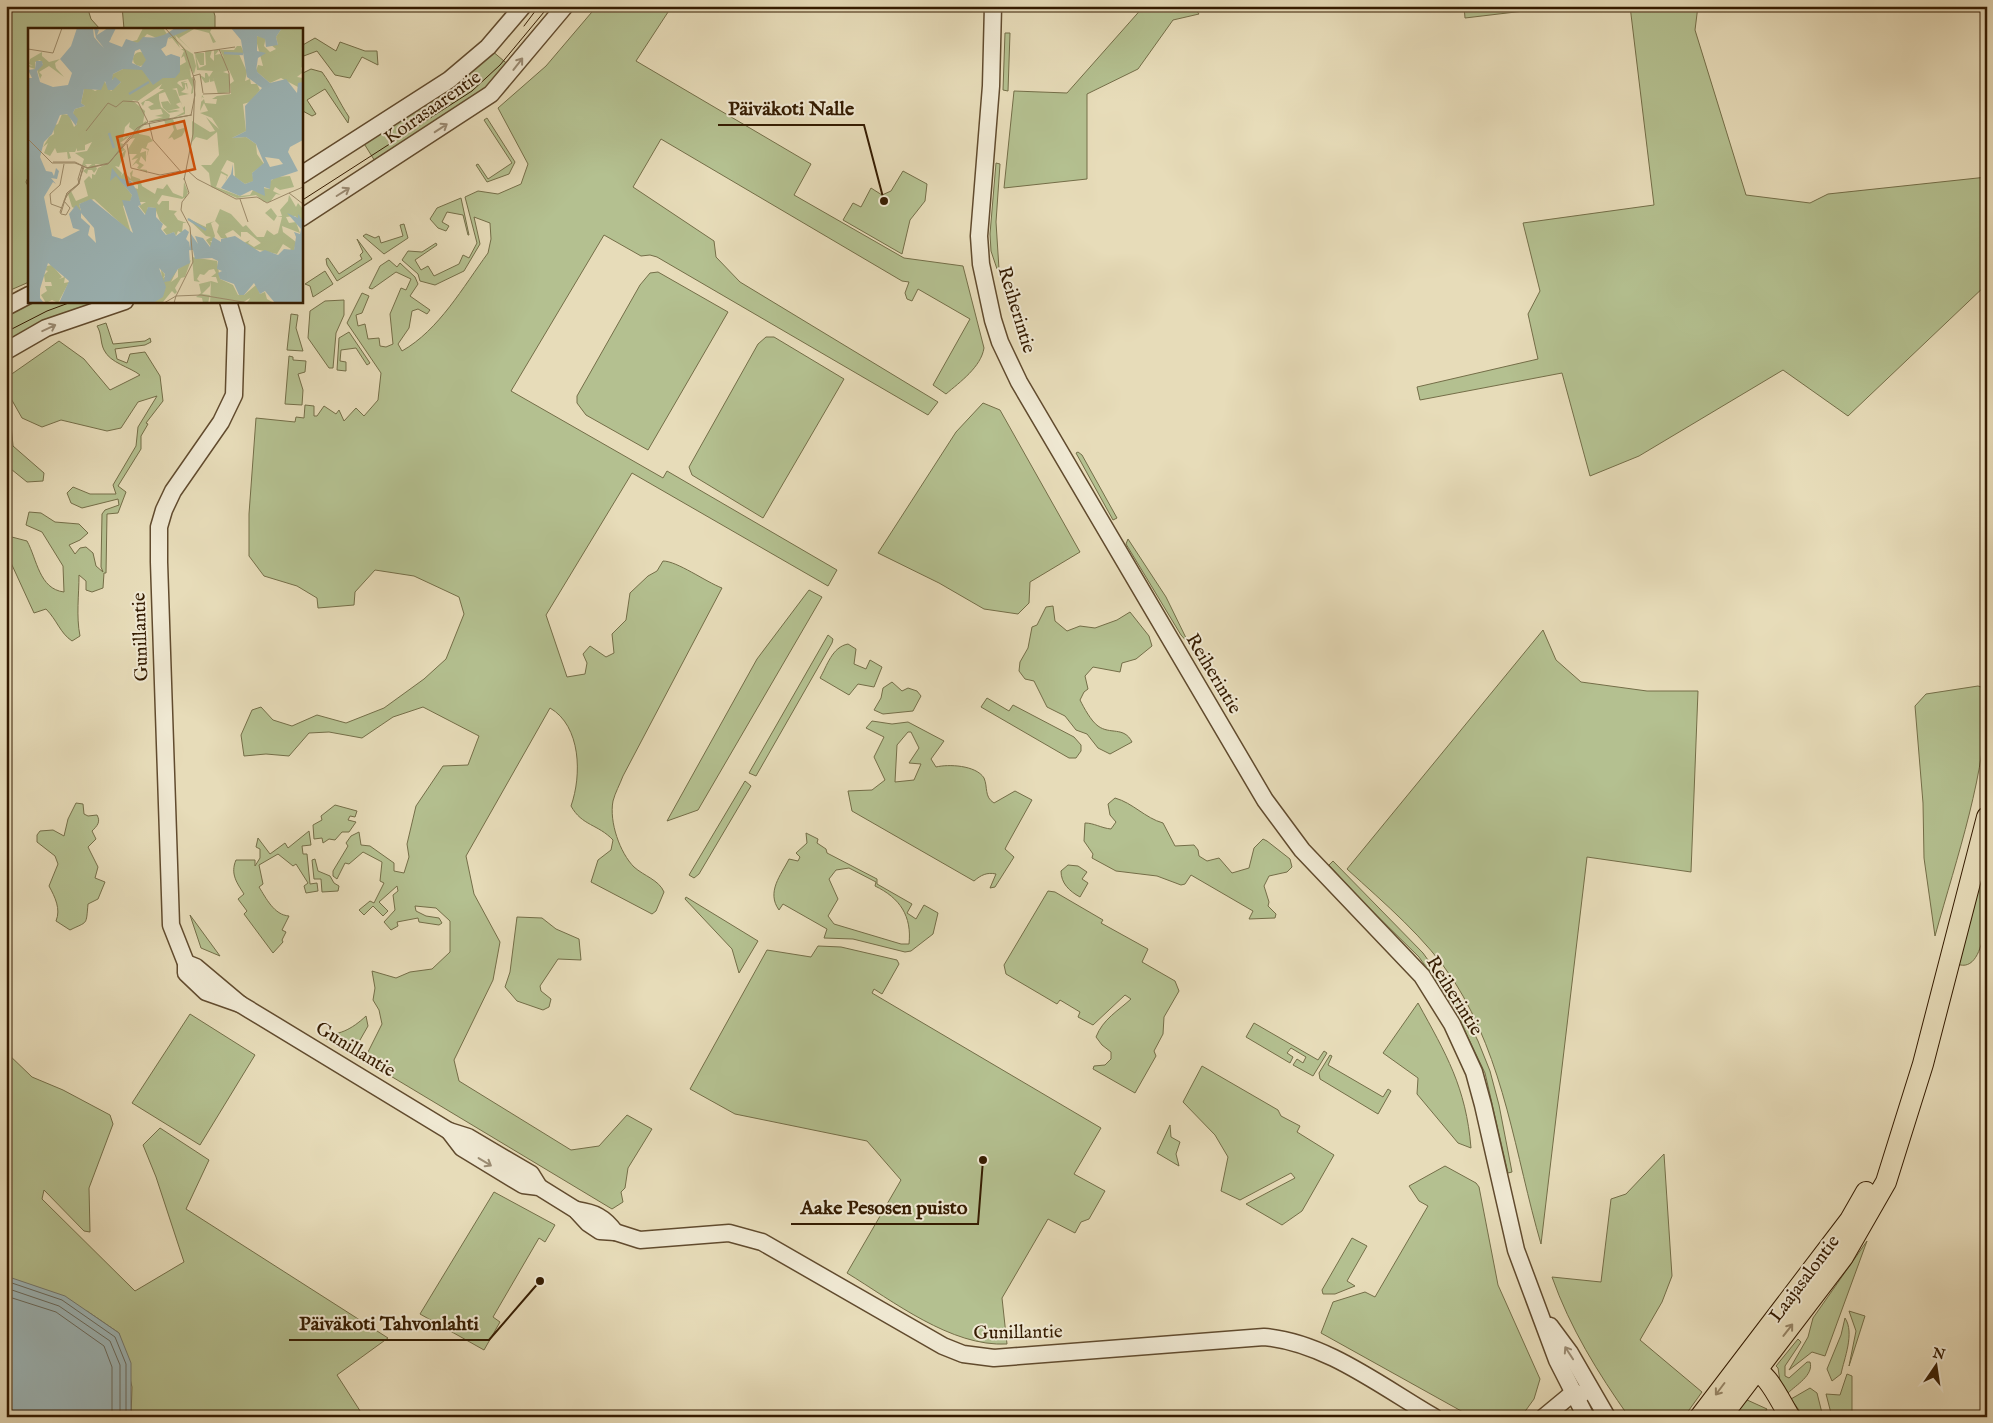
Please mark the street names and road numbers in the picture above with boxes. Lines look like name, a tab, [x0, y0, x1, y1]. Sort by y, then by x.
street label: Koirasaarentie	[380, 66, 486, 150]
street label: Reiherintie	[991, 264, 1041, 356]
street label: Gunillantie	[127, 592, 155, 682]
street label: Reiherintie	[1180, 630, 1246, 719]
street label: Reiherintie	[1420, 952, 1488, 1040]
street label: Gunillantie	[311, 1017, 400, 1083]
street label: Laajasalontie	[1764, 1230, 1846, 1327]
street label: Gunillantie	[973, 1320, 1063, 1346]

